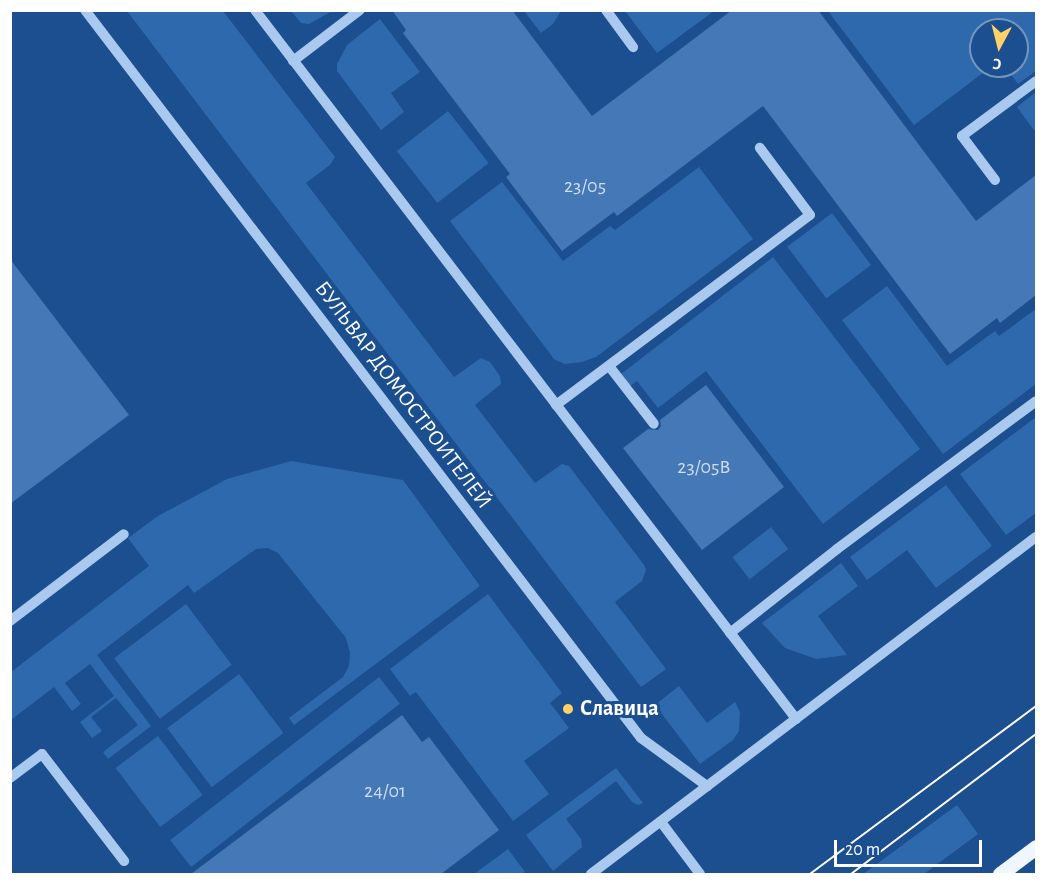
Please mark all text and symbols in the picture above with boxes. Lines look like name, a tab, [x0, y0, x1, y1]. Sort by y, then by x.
north arrow	[969, 18, 1029, 78]
text: С	[992, 55, 1002, 72]
house number: 23/05	[564, 174, 606, 198]
street label: БУЛЬВАР ДОМОСТРОИТЕЛЕЙ	[309, 276, 497, 514]
house number: 23/05В	[677, 455, 731, 479]
place label: Славица	[580, 696, 659, 722]
marker: Славица	[561, 702, 575, 716]
house number: 24/01	[364, 779, 406, 803]
scale bar	[837, 828, 986, 866]
text: 20 m	[845, 841, 880, 859]

